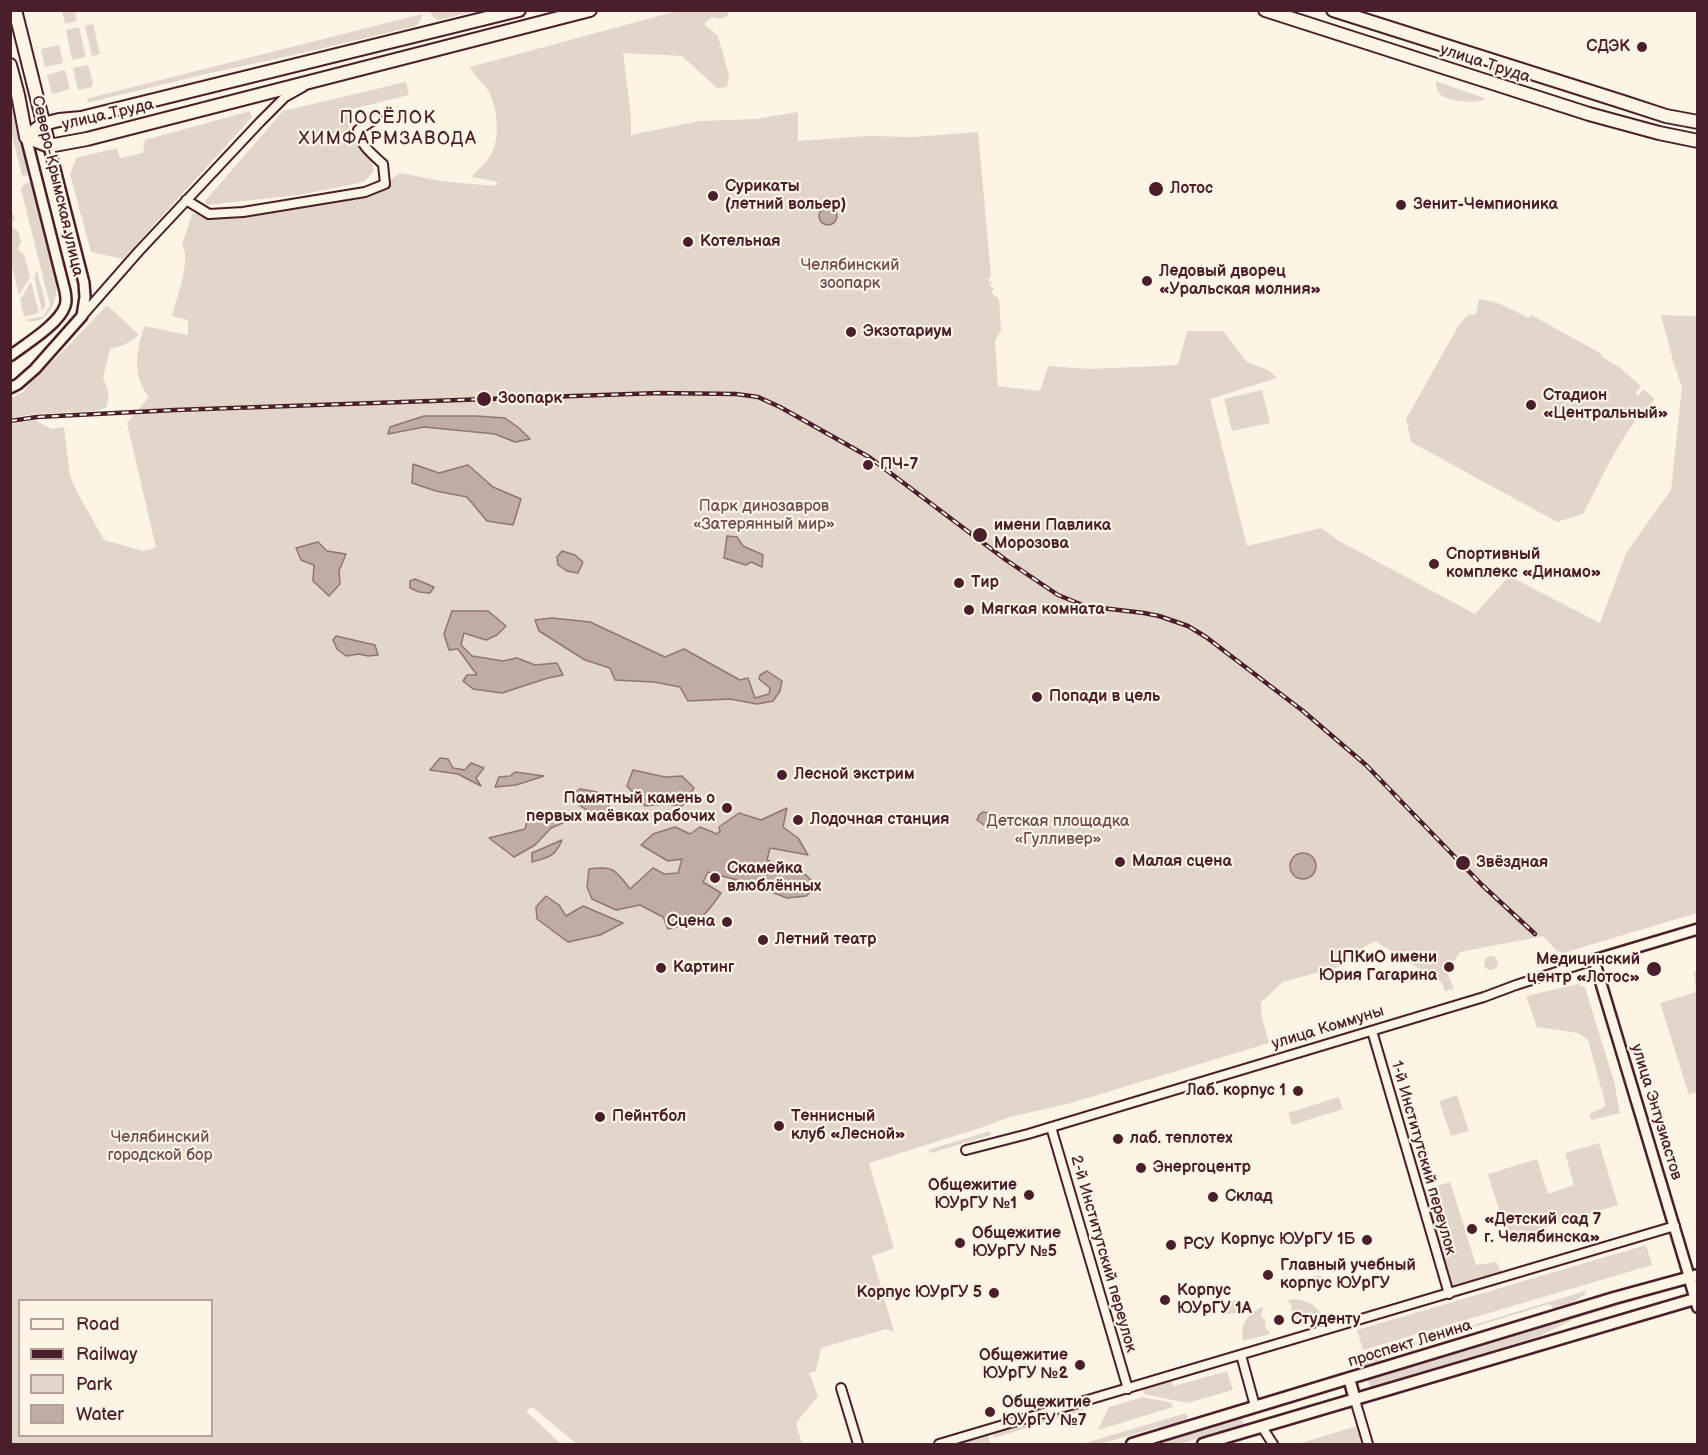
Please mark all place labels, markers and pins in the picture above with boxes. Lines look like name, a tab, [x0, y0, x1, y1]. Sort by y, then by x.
place label: СДЭК	[1586, 37, 1630, 57]
marker: СДЭК	[1635, 40, 1649, 54]
place label: Сурикаты (летний вольер)	[725, 177, 846, 215]
place label: Лотос	[1170, 179, 1213, 199]
marker: Лотос	[1147, 180, 1165, 198]
marker: Сурикаты (летний вольер)	[706, 189, 720, 203]
place label: Зенит-Чемпионика	[1413, 195, 1558, 215]
marker: Зенит-Чемпионика	[1394, 198, 1408, 212]
place label: Котельная	[700, 232, 780, 252]
marker: Котельная	[681, 235, 695, 249]
place label: Ледовый дворец «Уральская молния»	[1159, 262, 1321, 300]
marker: Ледовый дворец «Уральская молния»	[1140, 274, 1154, 288]
place label: Экзотариум	[863, 322, 952, 342]
marker: Экзотариум	[844, 325, 858, 339]
place label: Стадион «Центральный»	[1543, 386, 1668, 424]
place label: Зоопарк	[498, 389, 562, 409]
marker: Зоопарк	[475, 390, 493, 408]
marker: Стадион «Центральный»	[1524, 398, 1538, 412]
place label: ПЧ-7	[880, 455, 918, 475]
marker: ПЧ-7	[861, 458, 875, 472]
place label: имени Павлика Морозова	[994, 516, 1111, 554]
marker: имени Павлика Морозова	[971, 526, 989, 544]
place label: Спортивный комплекс «Динамо»	[1446, 545, 1601, 583]
marker: Спортивный комплекс «Динамо»	[1427, 557, 1441, 571]
place label: Тир	[971, 573, 999, 593]
marker: Тир	[952, 576, 966, 590]
place label: Мягкая комната	[981, 600, 1105, 620]
marker: Мягкая комната	[962, 603, 976, 617]
place label: Попади в цель	[1049, 687, 1160, 707]
marker: Попади в цель	[1030, 690, 1044, 704]
place label: Лесной экстрим	[794, 765, 915, 785]
marker: Лесной экстрим	[775, 768, 789, 782]
place label: Памятный камень о первых маёвках рабочих	[526, 789, 715, 827]
marker: Памятный камень о первых маёвках рабочих	[720, 801, 734, 815]
place label: Лодочная станция	[810, 810, 949, 830]
marker: Лодочная станция	[791, 813, 805, 827]
place label: Малая сцена	[1132, 852, 1232, 872]
place label: Звёздная	[1476, 853, 1548, 873]
marker: Звёздная	[1454, 854, 1472, 872]
marker: Малая сцена	[1113, 855, 1127, 869]
place label: Скамейка влюблённых	[727, 859, 821, 897]
marker: Скамейка влюблённых	[708, 871, 722, 885]
place label: Сцена	[667, 912, 715, 932]
marker: Сцена	[720, 915, 734, 929]
place label: Летний театр	[775, 930, 877, 950]
marker: Летний театр	[756, 933, 770, 947]
place label: ЦПКиО имени Юрия Гагарина	[1319, 948, 1437, 986]
place label: Медицинский центр «Лотос»	[1527, 950, 1640, 988]
place label: Картинг	[673, 958, 734, 978]
marker: ЦПКиО имени Юрия Гагарина	[1442, 960, 1456, 974]
marker: Медицинский центр «Лотос»	[1645, 960, 1663, 978]
marker: Картинг	[654, 961, 668, 975]
place label: Лаб. корпус 1	[1186, 1081, 1286, 1101]
marker: Лаб. корпус 1	[1291, 1084, 1305, 1098]
place label: Пейнтбол	[612, 1107, 686, 1127]
place label: Теннисный клуб «Лесной»	[791, 1107, 906, 1145]
marker: Пейнтбол	[593, 1110, 607, 1124]
marker: Теннисный клуб «Лесной»	[772, 1119, 786, 1133]
place label: лаб. теплотех	[1130, 1129, 1232, 1149]
marker: лаб. теплотех	[1111, 1132, 1125, 1146]
place label: Энергоцентр	[1153, 1158, 1251, 1178]
marker: Энергоцентр	[1134, 1161, 1148, 1175]
place label: Общежитие ЮУрГУ №1	[928, 1176, 1017, 1214]
place label: Склад	[1225, 1187, 1273, 1207]
marker: Общежитие ЮУрГУ №1	[1022, 1188, 1036, 1202]
marker: Склад	[1206, 1190, 1220, 1204]
place label: «Детский сад 7 г. Челябинска»	[1484, 1210, 1601, 1248]
marker: «Детский сад 7 г. Челябинска»	[1465, 1222, 1479, 1236]
place label: Общежитие ЮУрГУ №5	[972, 1224, 1061, 1262]
place label: Корпус ЮУрГУ 1Б	[1221, 1230, 1355, 1250]
marker: Корпус ЮУрГУ 1Б	[1360, 1233, 1374, 1247]
place label: РСУ	[1183, 1235, 1214, 1255]
marker: Общежитие ЮУрГУ №5	[953, 1236, 967, 1250]
marker: РСУ	[1164, 1238, 1178, 1252]
place label: Главный учебный корпус ЮУрГУ	[1280, 1256, 1416, 1294]
marker: Главный учебный корпус ЮУрГУ	[1261, 1268, 1275, 1282]
place label: Корпус ЮУрГУ 1А	[1177, 1281, 1252, 1319]
place label: Корпус ЮУрГУ 5	[856, 1283, 982, 1303]
marker: Корпус ЮУрГУ 5	[987, 1286, 1001, 1300]
marker: Корпус ЮУрГУ 1А	[1158, 1293, 1172, 1307]
place label: Студенту	[1291, 1310, 1360, 1330]
marker: Студенту	[1272, 1313, 1286, 1327]
place label: Общежитие ЮУрГУ №2	[979, 1346, 1068, 1384]
marker: Общежитие ЮУрГУ №2	[1073, 1358, 1087, 1372]
place label: Общежитие ЮУрГУ №7	[1002, 1393, 1091, 1431]
marker: Общежитие ЮУрГУ №7	[983, 1405, 997, 1419]

